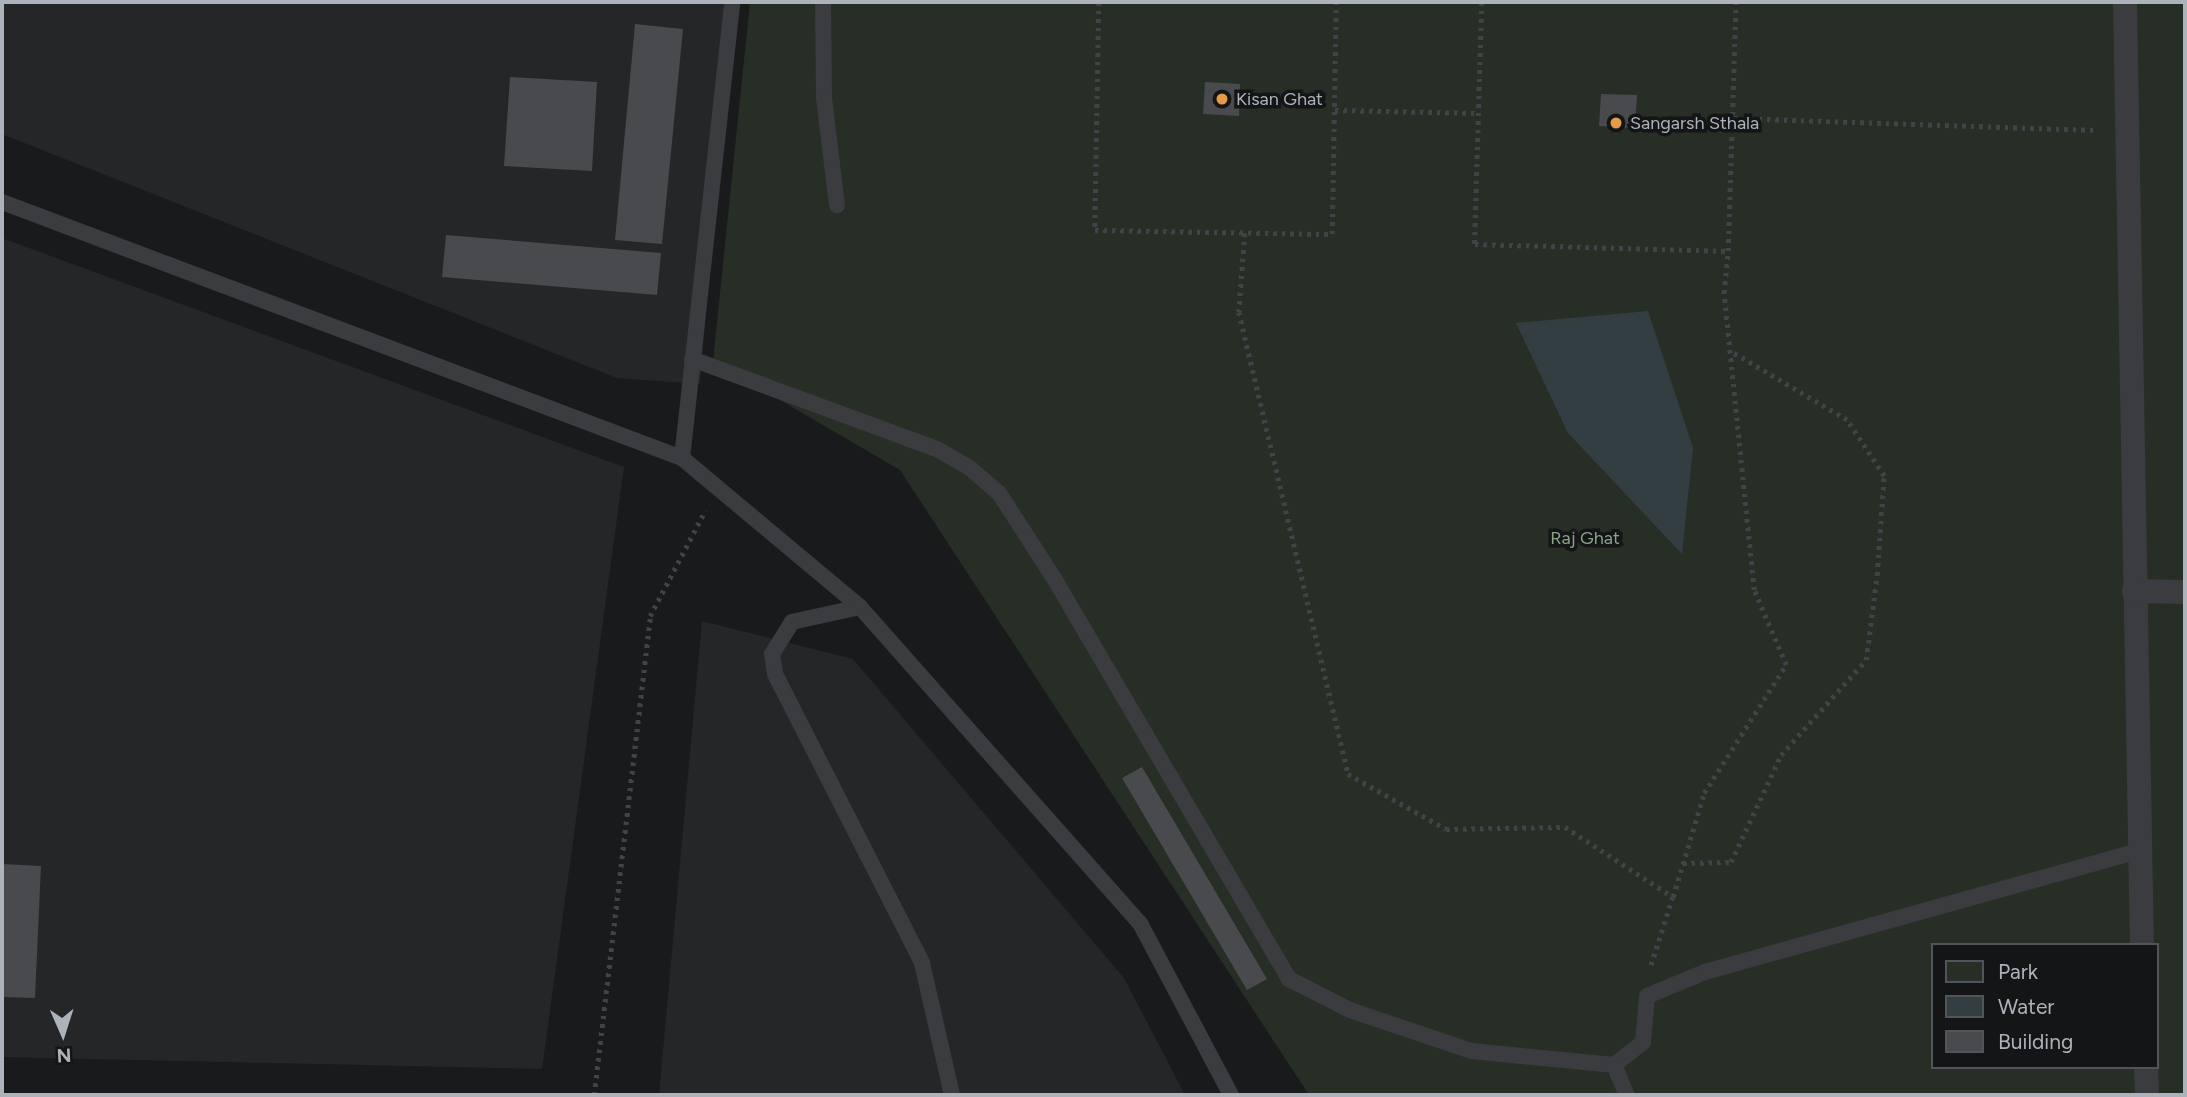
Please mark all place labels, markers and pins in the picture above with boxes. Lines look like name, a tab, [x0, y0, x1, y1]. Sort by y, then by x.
place label: Kisan Ghat	[1236, 88, 1323, 110]
marker: Kisan Ghat	[1214, 91, 1230, 107]
place label: Sangarsh Sthala	[1630, 112, 1759, 134]
marker: Sangarsh Sthala	[1608, 115, 1624, 131]

